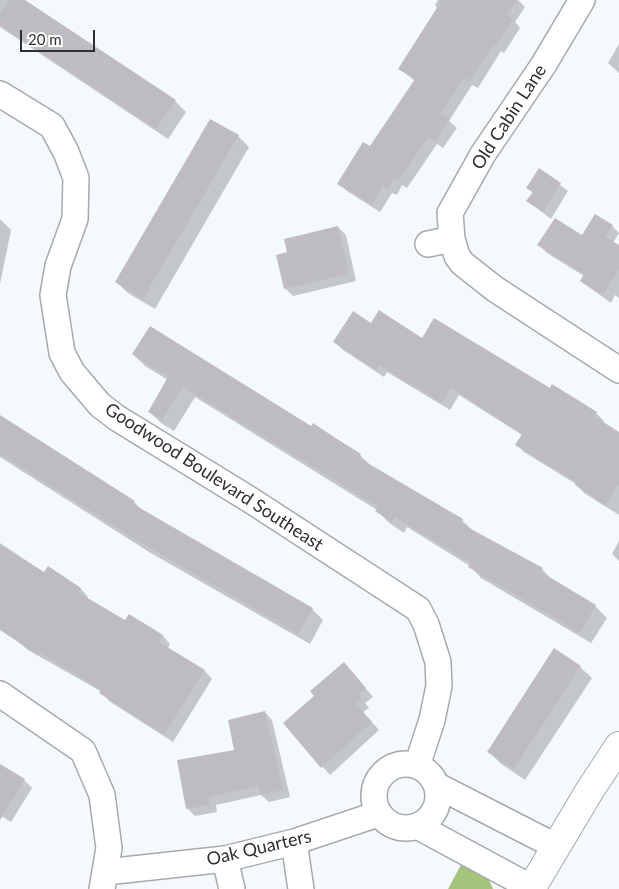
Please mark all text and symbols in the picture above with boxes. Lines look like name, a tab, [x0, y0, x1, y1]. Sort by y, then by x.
scale bar	[22, 20, 98, 52]
text: 20 m	[28, 30, 62, 48]
street label: Old Cabin Lane	[467, 60, 551, 174]
street label: Goodwood Boulevard Southeast	[101, 398, 327, 556]
street label: Oak Quarters	[204, 825, 314, 871]

